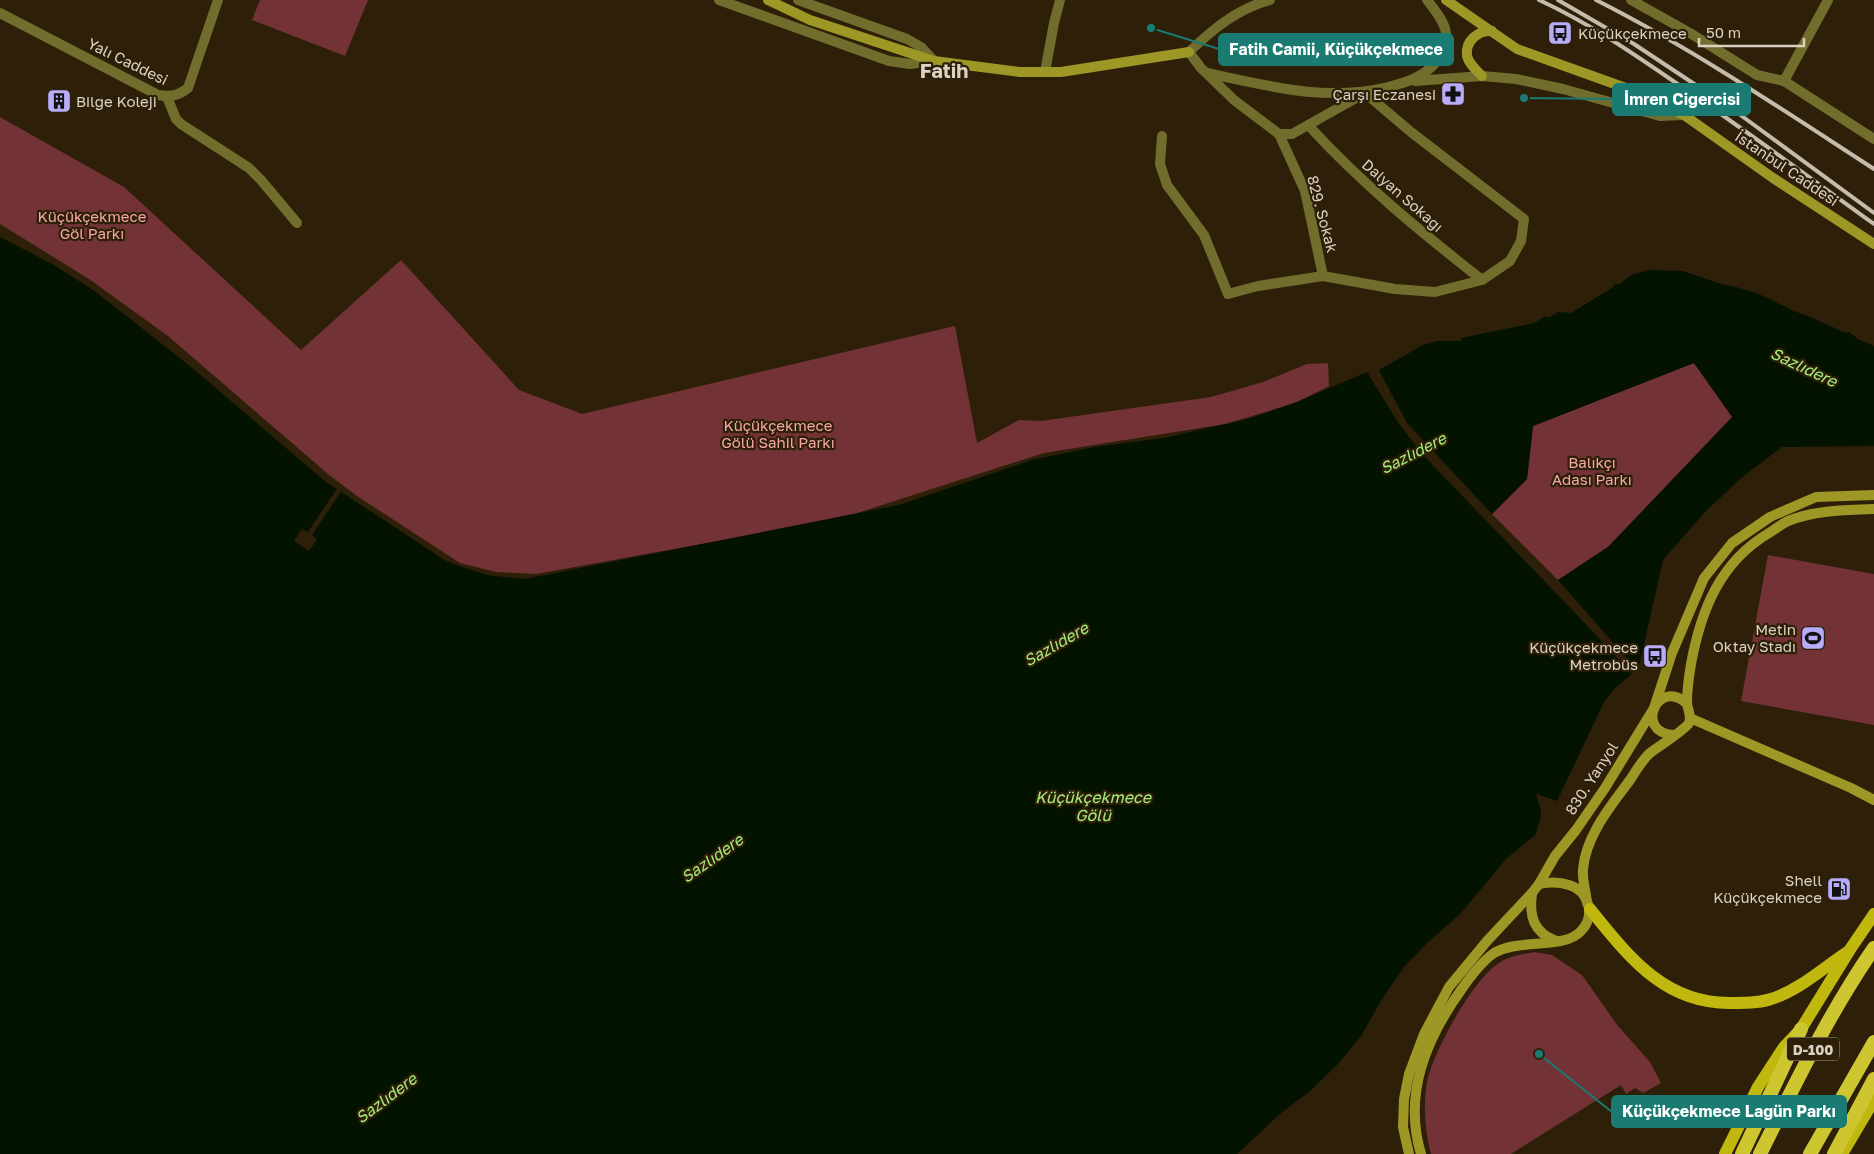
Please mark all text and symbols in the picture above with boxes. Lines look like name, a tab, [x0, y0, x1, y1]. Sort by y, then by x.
scale bar	[1699, 15, 1804, 47]
bus stop icon: Küçükçekmece	[1547, 20, 1573, 46]
text: 50 m	[1706, 23, 1741, 41]
place label: Küçükçekmece	[1578, 24, 1687, 42]
street label: Yalı Caddesi	[85, 34, 171, 88]
callout: Fatih Camii, Küçükçekmece	[1219, 34, 1453, 65]
text: Fatih Camii, Küçükçekmece	[1229, 39, 1443, 59]
district label: Fatih	[920, 58, 968, 82]
pharmacy icon: Çarşı Eczanesi	[1440, 81, 1466, 107]
callout: İmren Ciğercisi	[1613, 84, 1750, 115]
place label: Çarşı Eczanesi	[1333, 85, 1436, 103]
building icon: Bilge Koleji	[46, 88, 72, 114]
text: İmren Ciğercisi	[1624, 89, 1740, 109]
place label: Bilge Koleji	[76, 92, 157, 110]
street label: İstanbul Caddesi	[1732, 127, 1842, 209]
street label: Dalyan Sokağı	[1359, 155, 1447, 235]
street label: 829. Sokak	[1304, 173, 1342, 255]
park label: Küçükçekmece Göl Parkı	[38, 207, 147, 242]
water label: Sazlıdere	[1767, 343, 1842, 392]
park label: Küçükçekmece Gölü Sahil Parkı	[721, 416, 835, 451]
water label: Sazlıdere	[1377, 427, 1451, 478]
park label: Balıkçı Adası Parkı	[1552, 453, 1632, 488]
water label: Sazlıdere	[1020, 617, 1093, 670]
place label: Metin Oktay Stadı	[1713, 620, 1796, 655]
sports icon: Metin Oktay Stadı	[1800, 625, 1826, 651]
place label: Küçükçekmece Metrobüs	[1529, 638, 1638, 673]
bus stop icon: Küçükçekmece Metrobüs	[1642, 643, 1668, 669]
street label: 830. Yanyol	[1561, 738, 1621, 818]
water label: Küçükçekmece Gölü	[1035, 787, 1153, 825]
water label: Sazlıdere	[677, 828, 748, 887]
place label: Shell Küçükçekmece	[1713, 871, 1822, 906]
fuel station icon: Shell Küçükçekmece	[1826, 876, 1852, 902]
road number: D-100	[1787, 1038, 1839, 1060]
water label: Sazlıdere	[351, 1068, 422, 1127]
callout: Küçükçekmece Lagün Parkı	[1612, 1096, 1846, 1127]
text: Küçükçekmece Lagün Parkı	[1622, 1101, 1836, 1121]

